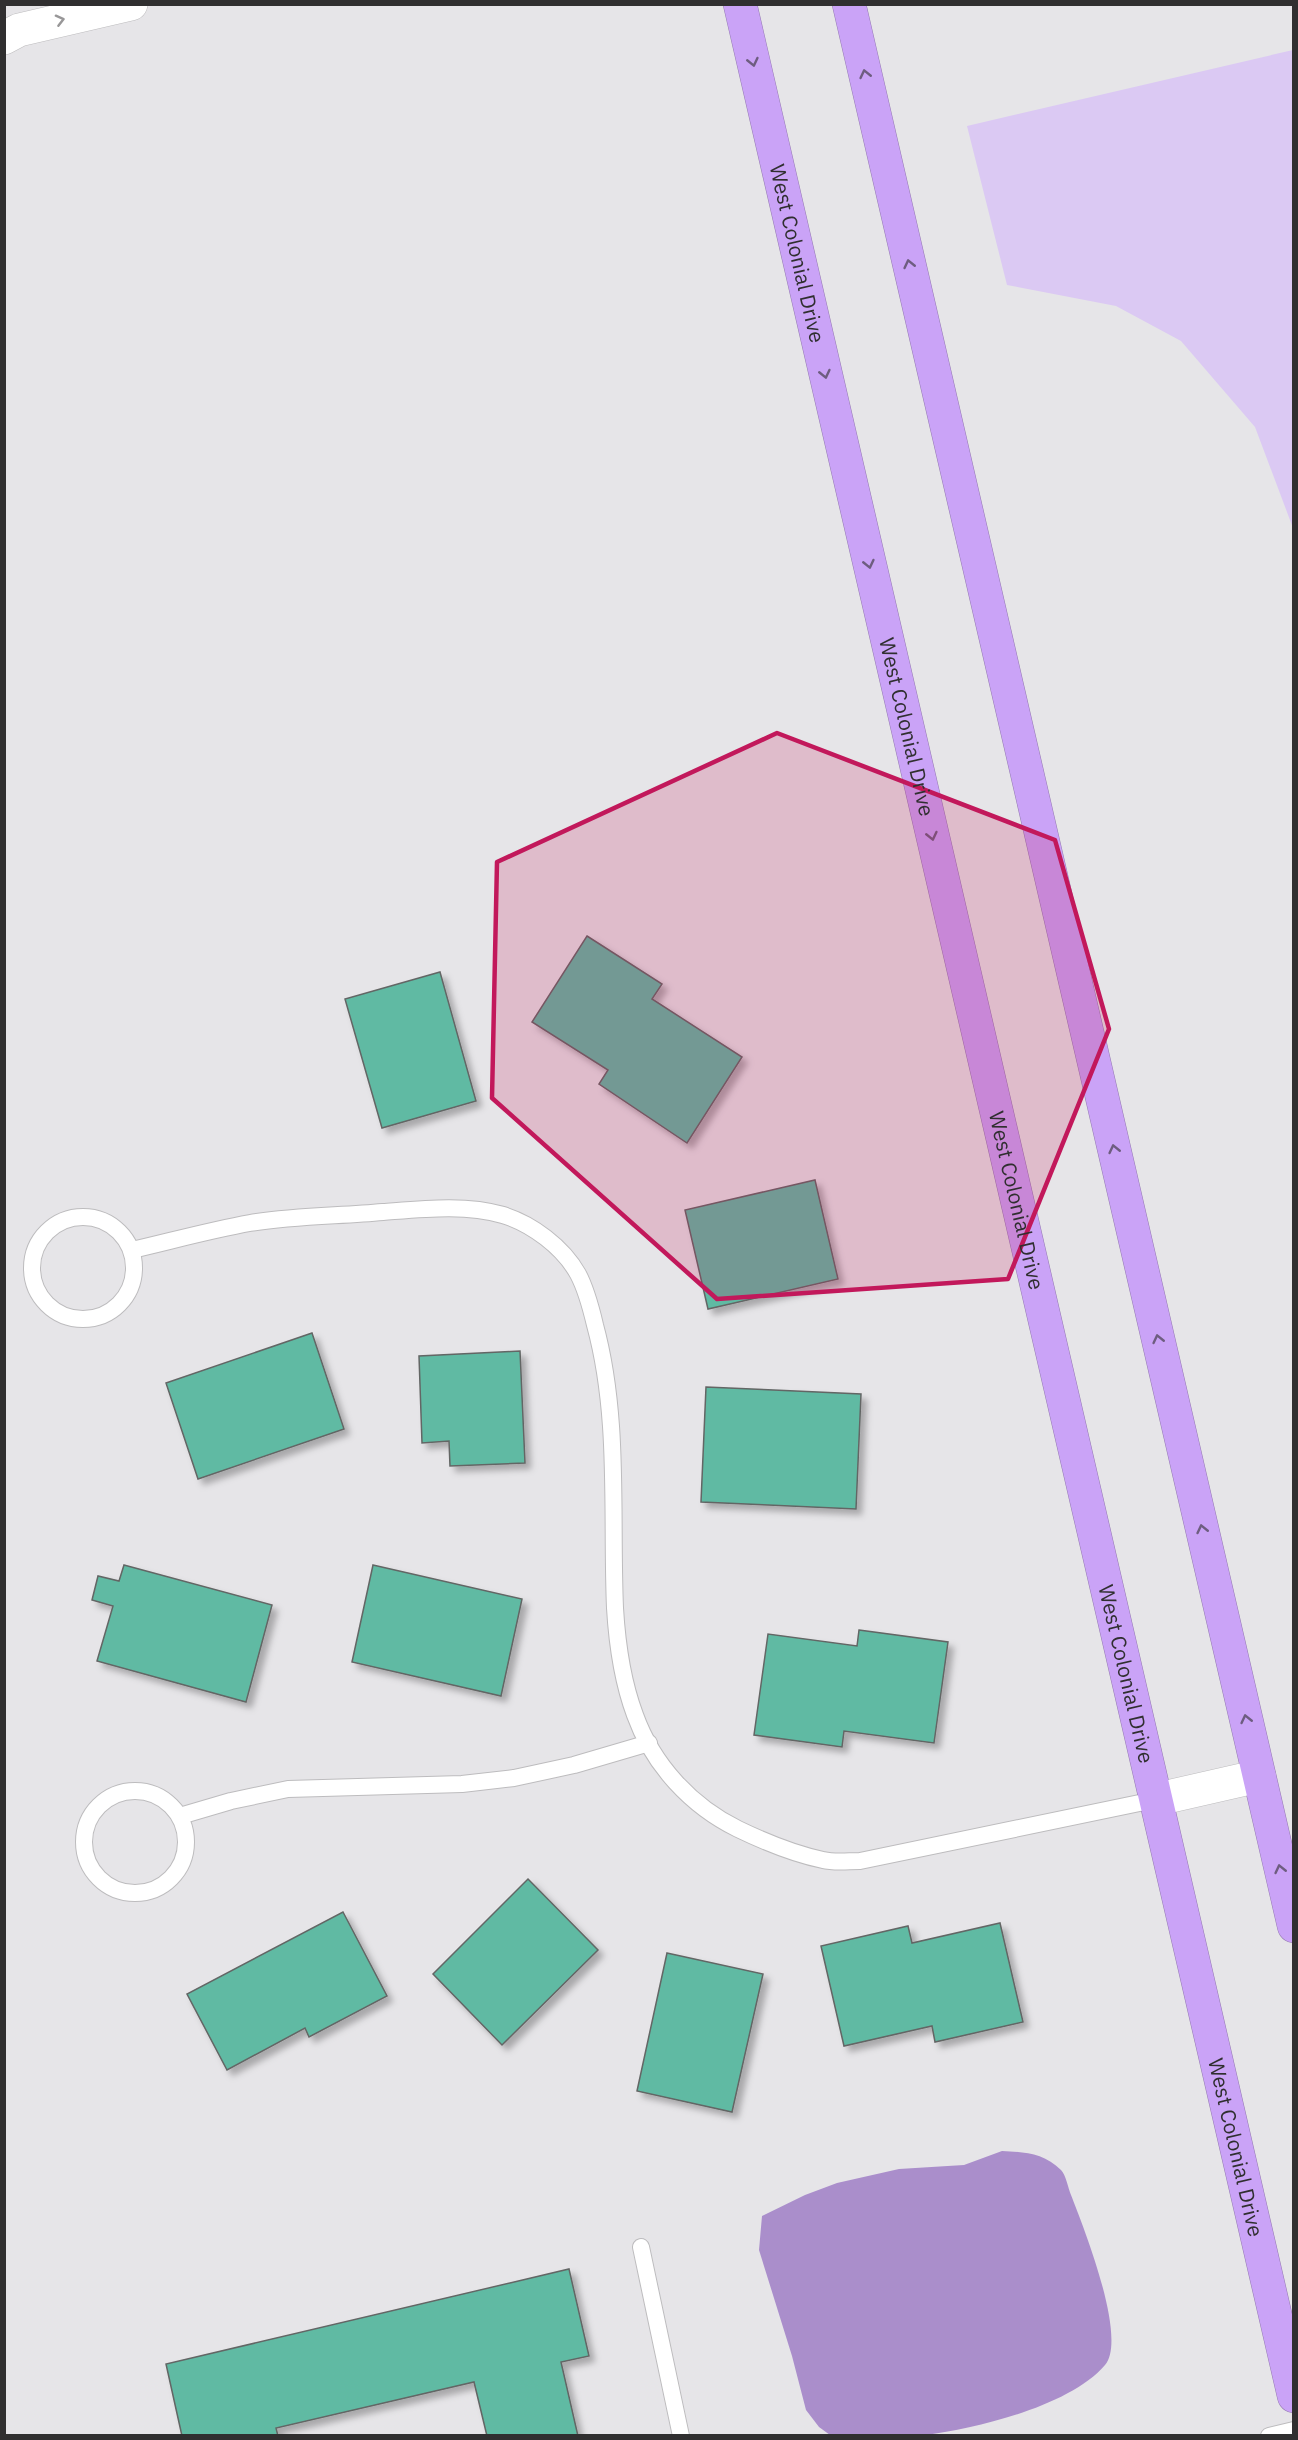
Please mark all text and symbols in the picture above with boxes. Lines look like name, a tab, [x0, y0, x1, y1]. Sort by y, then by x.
one-way arrow	[55, 14, 65, 27]
one-way arrow	[746, 56, 759, 66]
one-way arrow	[860, 69, 873, 79]
street label: West Colonial Drive	[764, 161, 832, 345]
one-way arrow	[903, 259, 916, 269]
one-way arrow	[818, 369, 831, 379]
one-way arrow	[862, 559, 875, 569]
street label: West Colonial Drive	[873, 635, 942, 819]
one-way arrow	[924, 831, 937, 841]
street label: West Colonial Drive	[983, 1108, 1051, 1292]
one-way arrow	[1108, 1144, 1121, 1154]
one-way arrow	[1152, 1334, 1165, 1344]
one-way arrow	[1196, 1524, 1209, 1534]
street label: West Colonial Drive	[1093, 1582, 1161, 1766]
one-way arrow	[1240, 1714, 1253, 1724]
one-way arrow	[1275, 1864, 1288, 1874]
street label: West Colonial Drive	[1202, 2055, 1271, 2239]

